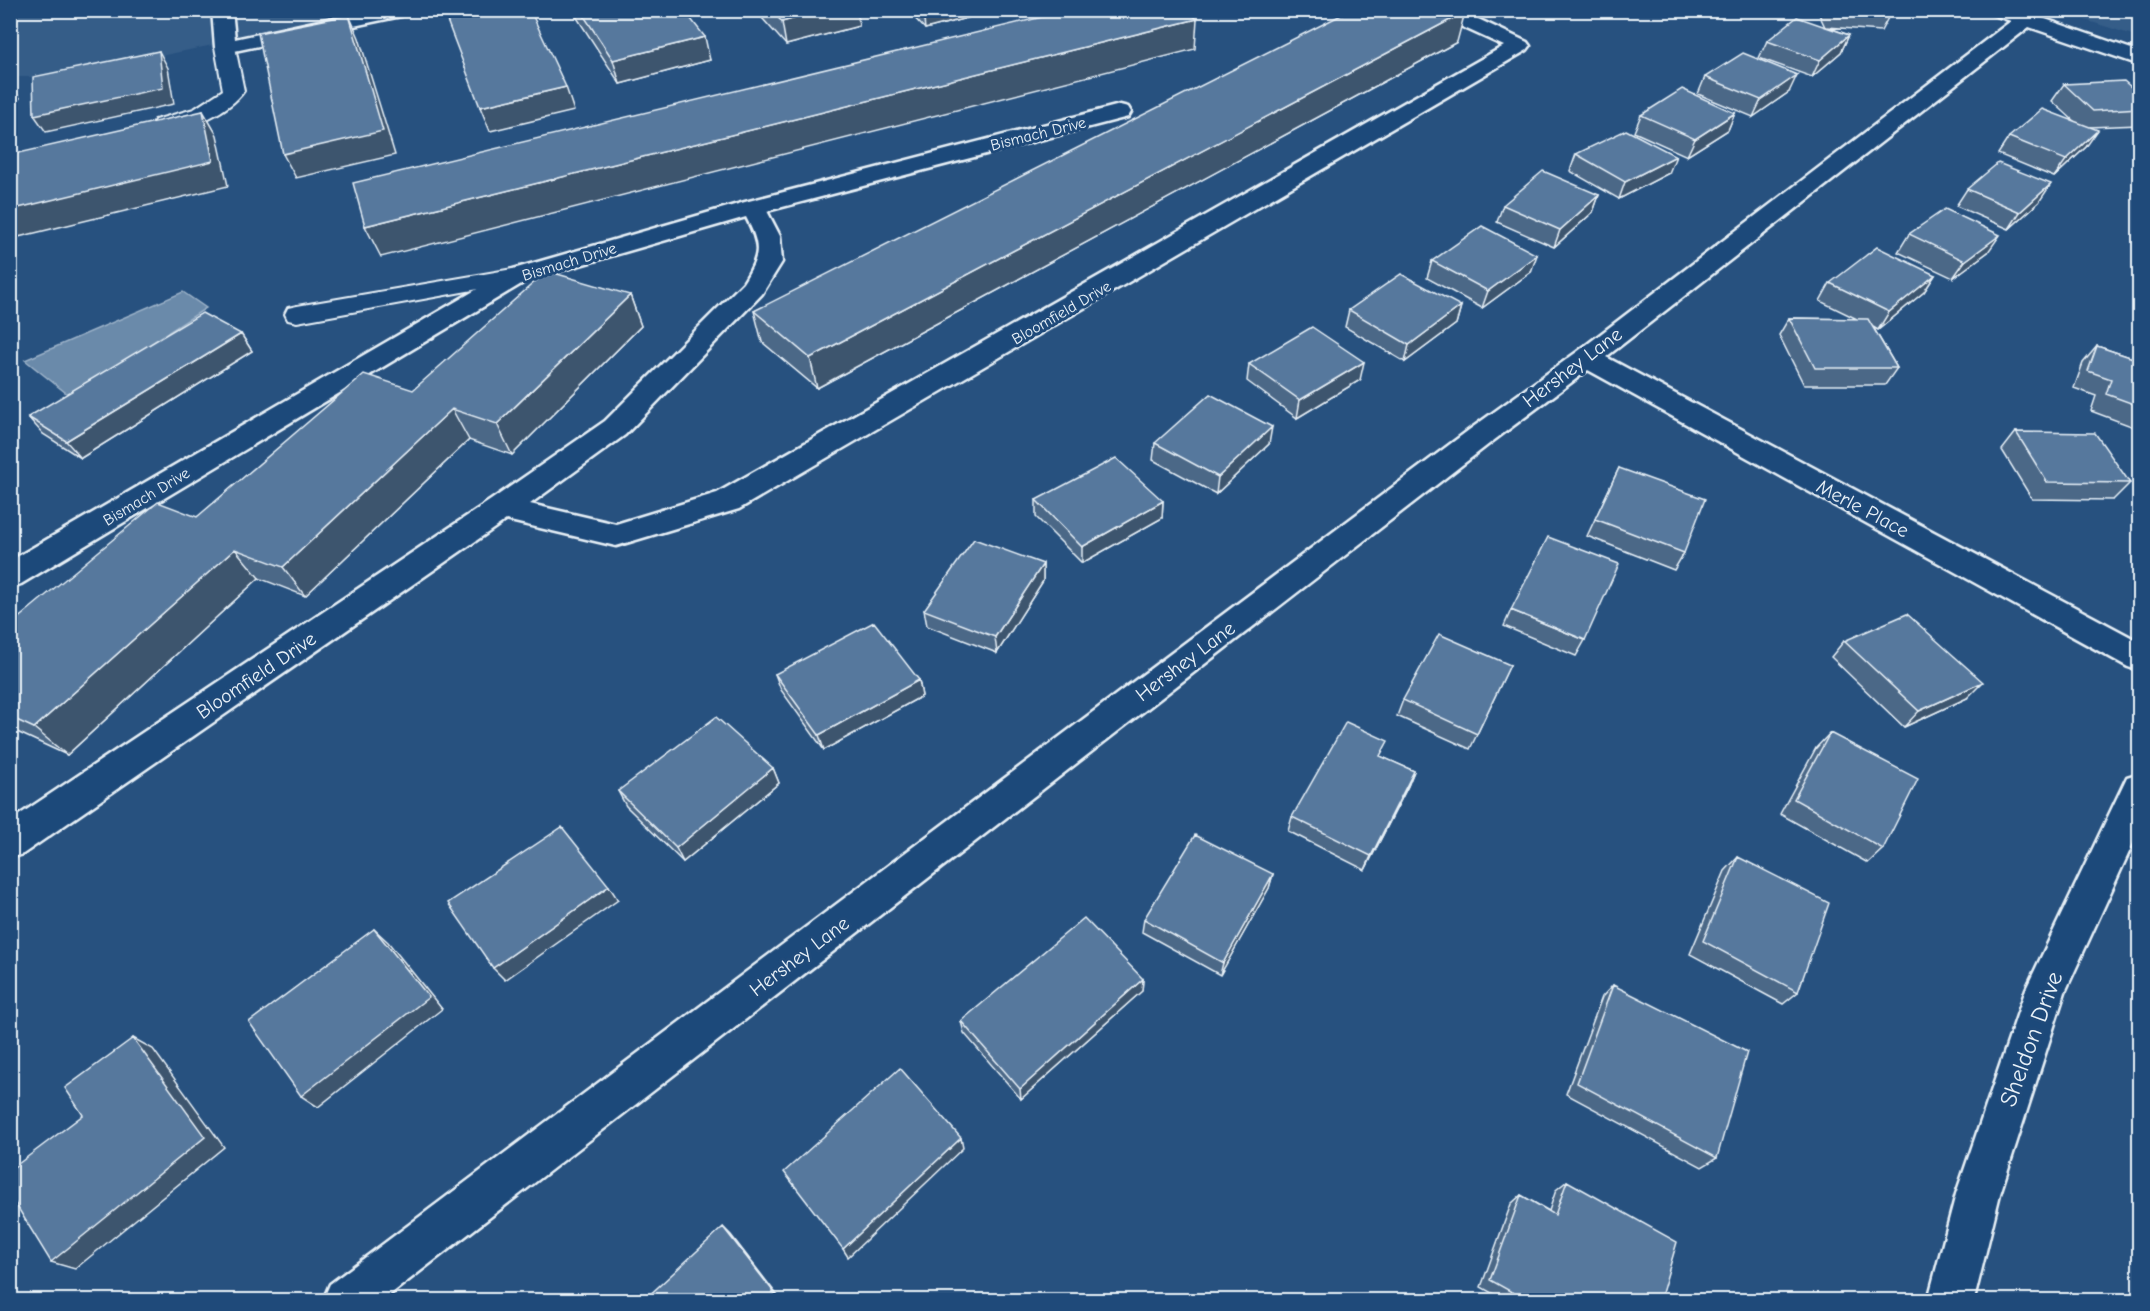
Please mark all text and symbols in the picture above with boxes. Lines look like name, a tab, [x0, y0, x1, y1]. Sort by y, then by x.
street label: Bismach Drive	[989, 113, 1088, 155]
street label: Bismach Drive	[520, 239, 619, 285]
street label: Bloomfield Drive	[1009, 277, 1114, 349]
street label: Hershey Lane	[1518, 323, 1626, 412]
street label: Bismach Drive	[100, 464, 193, 530]
street label: Merle Place	[1813, 474, 1913, 542]
street label: Hershey Lane	[1131, 617, 1239, 706]
street label: Bloomfield Drive	[192, 627, 320, 724]
street label: Hershey Lane	[745, 912, 853, 1001]
street label: Sheldon Drive	[1994, 968, 2068, 1110]

